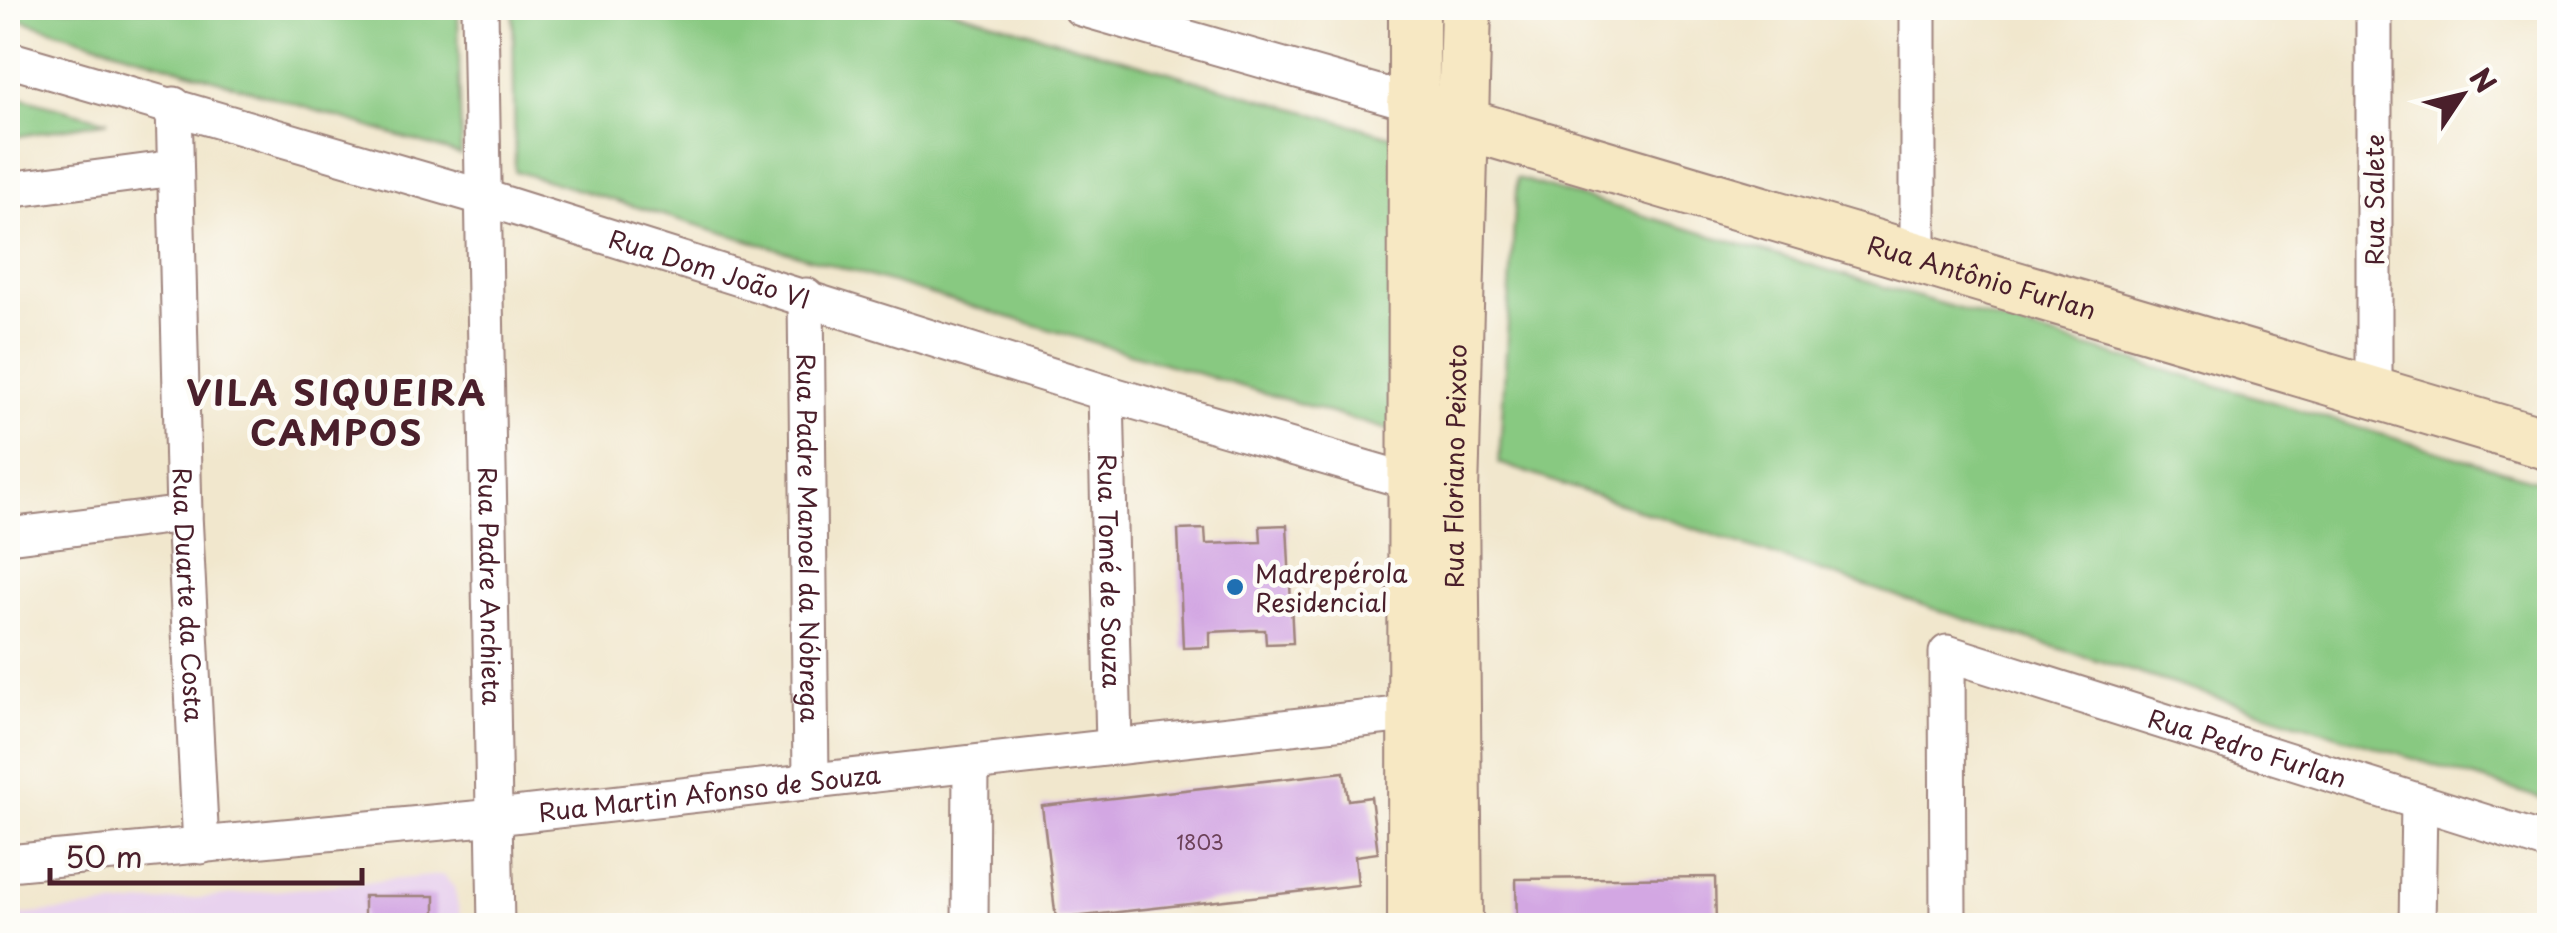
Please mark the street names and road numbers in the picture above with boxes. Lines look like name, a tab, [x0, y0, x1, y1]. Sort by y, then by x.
street label: Rua Salete	[2355, 135, 2393, 265]
street label: Rua Dom João VI	[604, 219, 815, 318]
street label: Rua Antônio Furlan	[1863, 225, 2101, 329]
street label: Rua Floriano Peixoto	[1434, 343, 1476, 588]
street label: Rua Padre Manoel da Nóbrega	[788, 353, 829, 723]
street label: Rua Tomé de Souza	[1088, 453, 1132, 689]
street label: Rua Padre Anchieta	[469, 466, 511, 706]
street label: Rua Duarte da Costa	[164, 467, 214, 723]
street label: Rua Pedro Furlan	[2143, 699, 2352, 797]
street label: Rua Martin Afonso de Souza	[537, 755, 883, 831]

